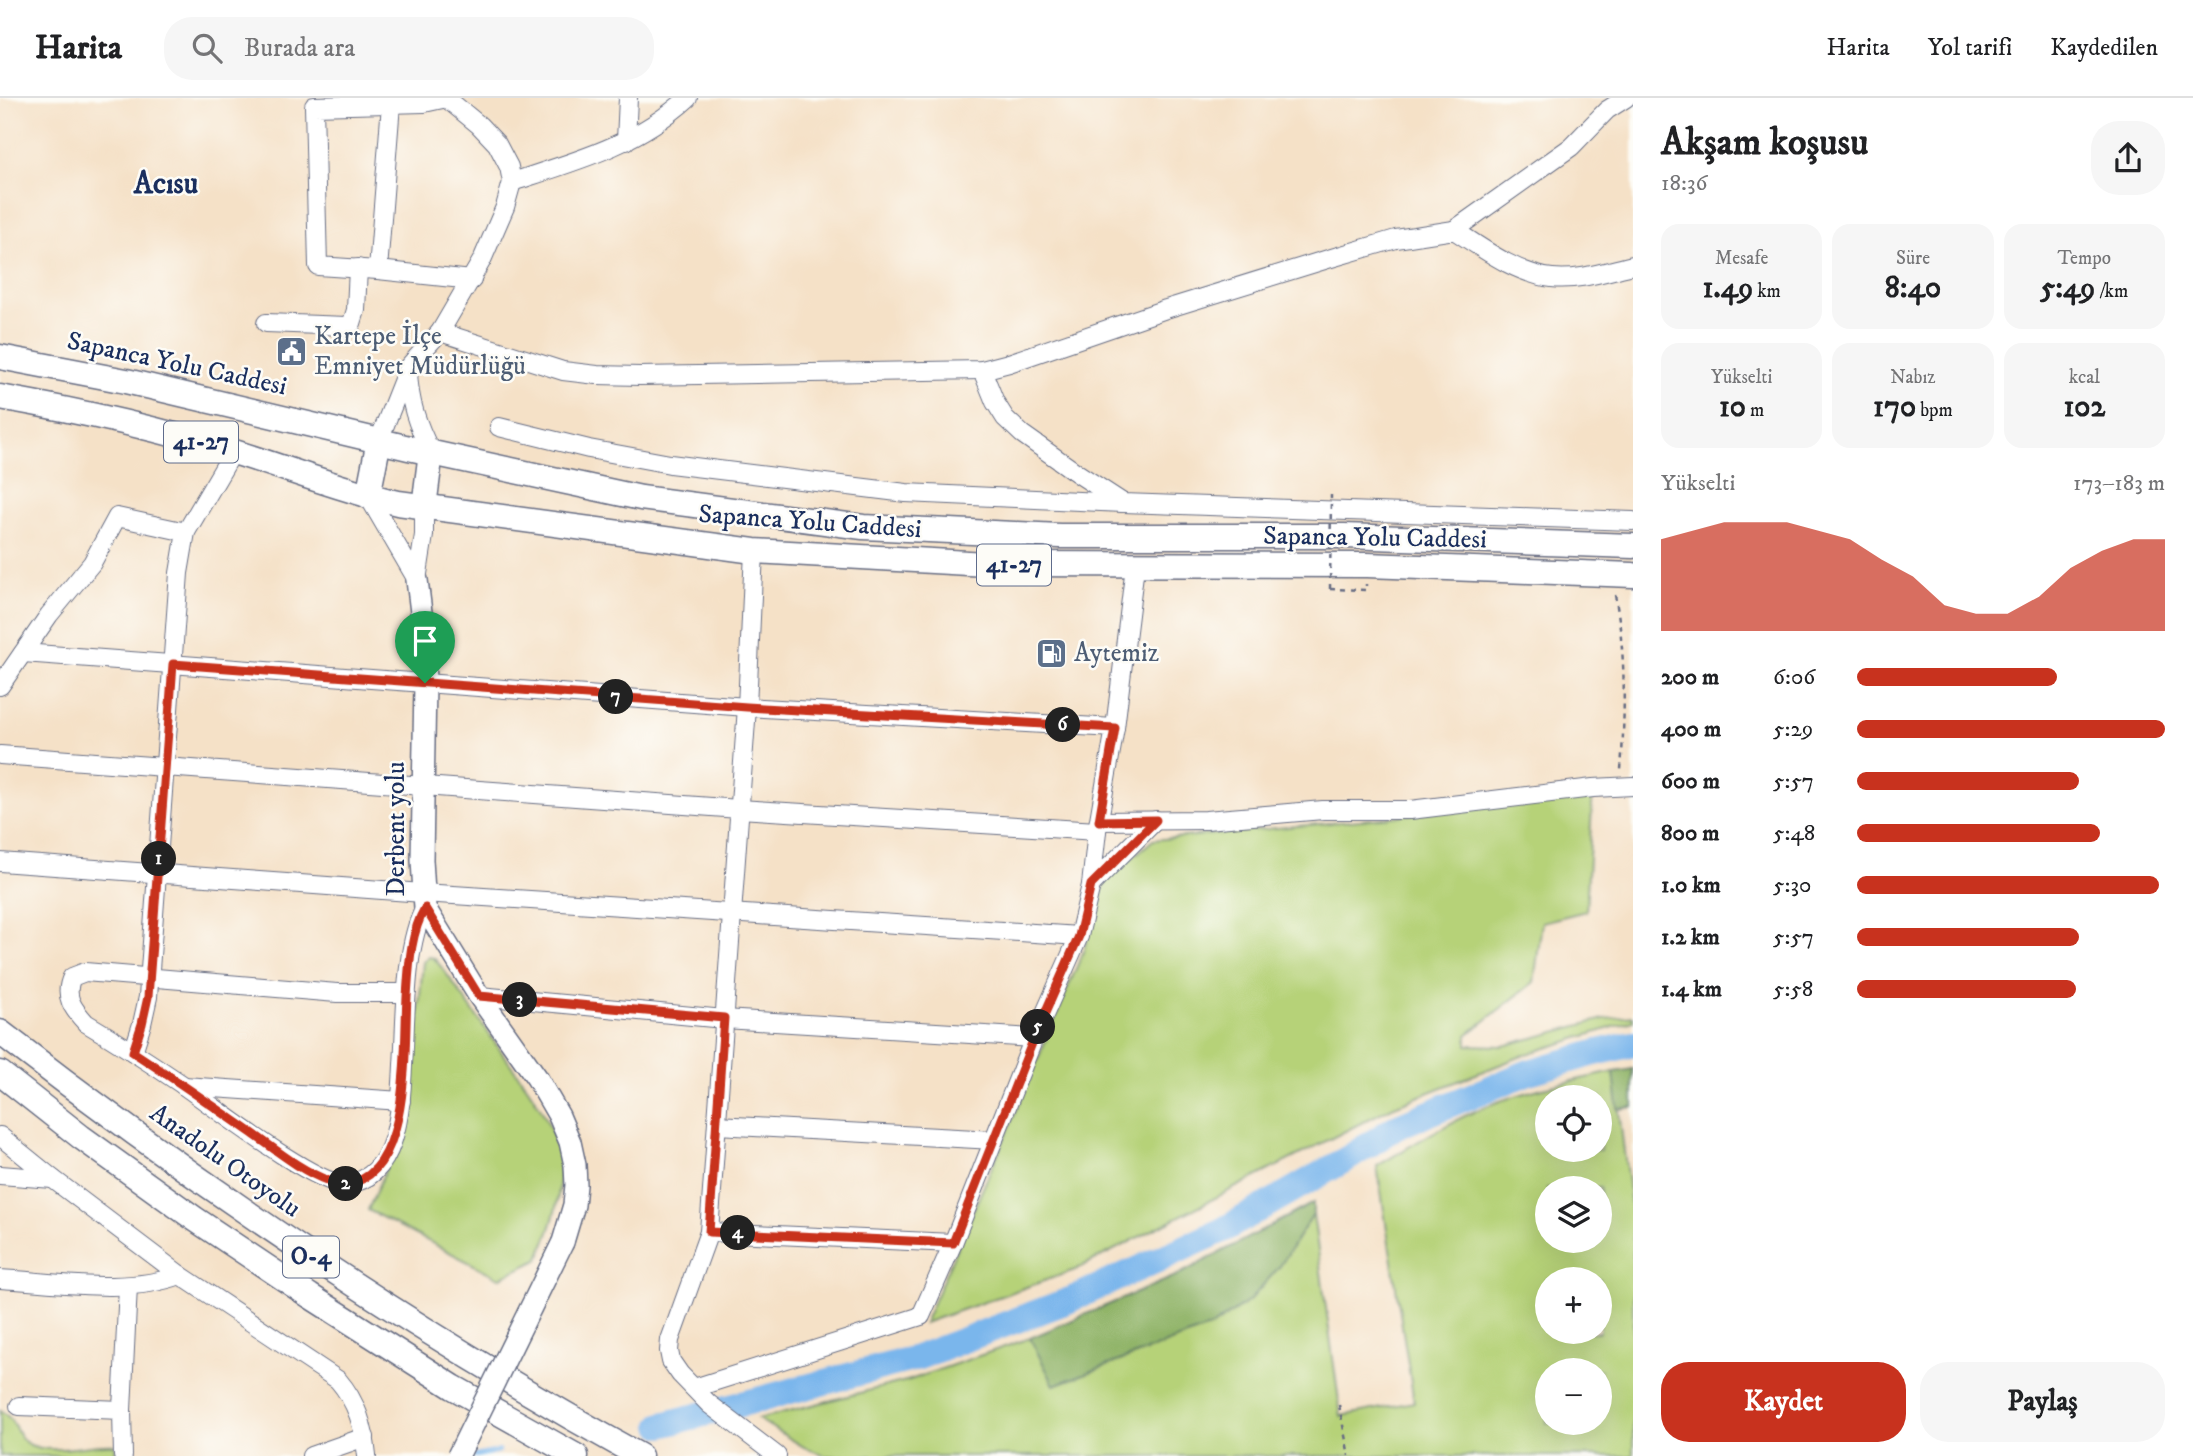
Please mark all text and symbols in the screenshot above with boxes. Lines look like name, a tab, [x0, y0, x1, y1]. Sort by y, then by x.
search box	[164, 17, 654, 80]
text: Harita	[35, 28, 122, 69]
icon: search	[188, 29, 226, 67]
text: Burada ara	[244, 32, 355, 65]
text: Harita	[1826, 33, 1890, 63]
text: Yol tarifi	[1928, 33, 2012, 63]
text: Kaydedilen	[2050, 33, 2158, 63]
text: Akşam koşusu	[1661, 119, 1869, 167]
button: share	[2091, 121, 2165, 195]
district label: Acısu	[133, 166, 198, 203]
text: 18:36	[1661, 169, 1708, 198]
text: Mesafe	[1715, 247, 1768, 270]
text: Süre	[1896, 247, 1930, 270]
text: Tempo	[2058, 247, 2111, 270]
text: 1.49	[1702, 270, 1753, 307]
text: 8:40	[1885, 270, 1941, 307]
text: 5:49	[2040, 270, 2095, 307]
text: km	[1753, 280, 1781, 303]
text: /km	[2095, 280, 2128, 303]
place label: Kartepe İlçe Emniyet Müdürlüğü	[314, 319, 526, 383]
street label: Sapanca Yolu Caddesi	[64, 325, 290, 403]
public building icon: Kartepe İlçe Emniyet Müdürlüğü	[274, 334, 308, 368]
text: Yükselti	[1711, 366, 1772, 389]
text: Nabız	[1890, 366, 1936, 389]
text: kcal	[2069, 366, 2100, 389]
text: 10	[1719, 389, 1746, 426]
text: 170	[1873, 389, 1916, 426]
text: 102	[2063, 389, 2105, 426]
text: m	[1746, 399, 1764, 422]
text: bpm	[1916, 399, 1953, 422]
road number: 41-27	[164, 422, 238, 463]
text: Yükselti	[1661, 469, 1735, 498]
text: 173–183 m	[2073, 469, 2165, 498]
street label: Sapanca Yolu Caddesi	[697, 498, 923, 546]
street label: Sapanca Yolu Caddesi	[1263, 520, 1487, 556]
road number: 41-27	[977, 544, 1051, 586]
pin	[395, 611, 455, 683]
icon: arrive	[406, 622, 444, 660]
fuel station icon: Aytemiz	[1034, 636, 1068, 670]
place label: Aytemiz	[1074, 637, 1159, 670]
text: 200 m	[1661, 663, 1719, 692]
text: 6:06	[1773, 663, 1815, 692]
pin: 7	[598, 680, 634, 714]
text: 7	[610, 685, 621, 708]
pin: 6	[1046, 708, 1080, 742]
text: 6	[1058, 713, 1067, 736]
text: 400 m	[1661, 715, 1721, 744]
text: 5:29	[1773, 715, 1813, 744]
street label: Derbent yolu	[380, 761, 413, 897]
text: 600 m	[1661, 767, 1720, 796]
text: 5:57	[1773, 767, 1814, 796]
text: 800 m	[1661, 819, 1719, 848]
text: 5:48	[1773, 819, 1815, 848]
pin: 1	[142, 842, 176, 876]
text: 1	[155, 847, 162, 870]
text: 1.0 km	[1661, 871, 1721, 900]
text: 5:30	[1773, 871, 1811, 900]
text: 1.2 km	[1661, 923, 1720, 952]
text: 5:57	[1773, 923, 1814, 952]
text: 1.4 km	[1661, 975, 1722, 1004]
text: 5:58	[1773, 975, 1813, 1004]
pin: 3	[503, 982, 538, 1018]
text: 3	[516, 988, 523, 1011]
pin: 5	[1020, 1010, 1056, 1044]
text: 5	[1033, 1015, 1042, 1038]
map controls	[1535, 1085, 1612, 1435]
button: locate	[1535, 1085, 1612, 1162]
street label: Anadolu Otoyolu	[143, 1097, 307, 1225]
pin: 2	[328, 1166, 364, 1202]
text: 2	[341, 1172, 350, 1195]
button: layers	[1535, 1176, 1612, 1253]
pin: 4	[720, 1216, 756, 1250]
text: 4	[732, 1221, 743, 1244]
road number: O-4	[283, 1237, 339, 1278]
button: +	[1535, 1267, 1612, 1344]
button: −	[1535, 1358, 1612, 1435]
button: Kaydet	[1661, 1362, 1906, 1442]
button: Paylaş	[1920, 1362, 2165, 1442]

